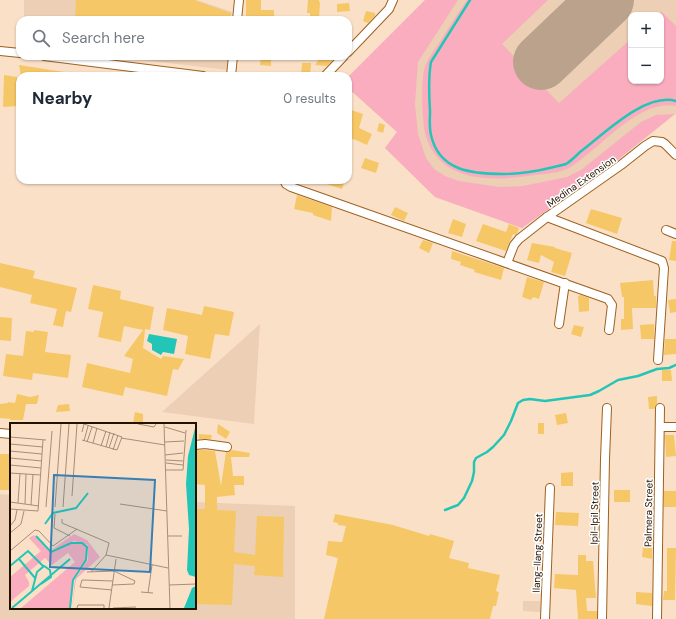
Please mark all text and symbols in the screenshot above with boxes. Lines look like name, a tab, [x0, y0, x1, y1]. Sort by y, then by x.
map controls	[628, 12, 664, 84]
button: +	[628, 12, 664, 48]
search box	[16, 16, 352, 60]
icon: search	[30, 27, 52, 49]
text: Search here	[62, 28, 145, 48]
button: −	[628, 48, 664, 84]
text: Nearby	[32, 87, 92, 109]
text: 0 results	[283, 90, 336, 107]
street label: Medina Extension	[544, 153, 619, 210]
inset map	[10, 423, 196, 609]
street label: Palmera Street	[641, 479, 656, 547]
street label: Ipil-Ipil Street	[587, 481, 602, 545]
street label: Ilang-Ilang Street	[530, 513, 545, 593]

